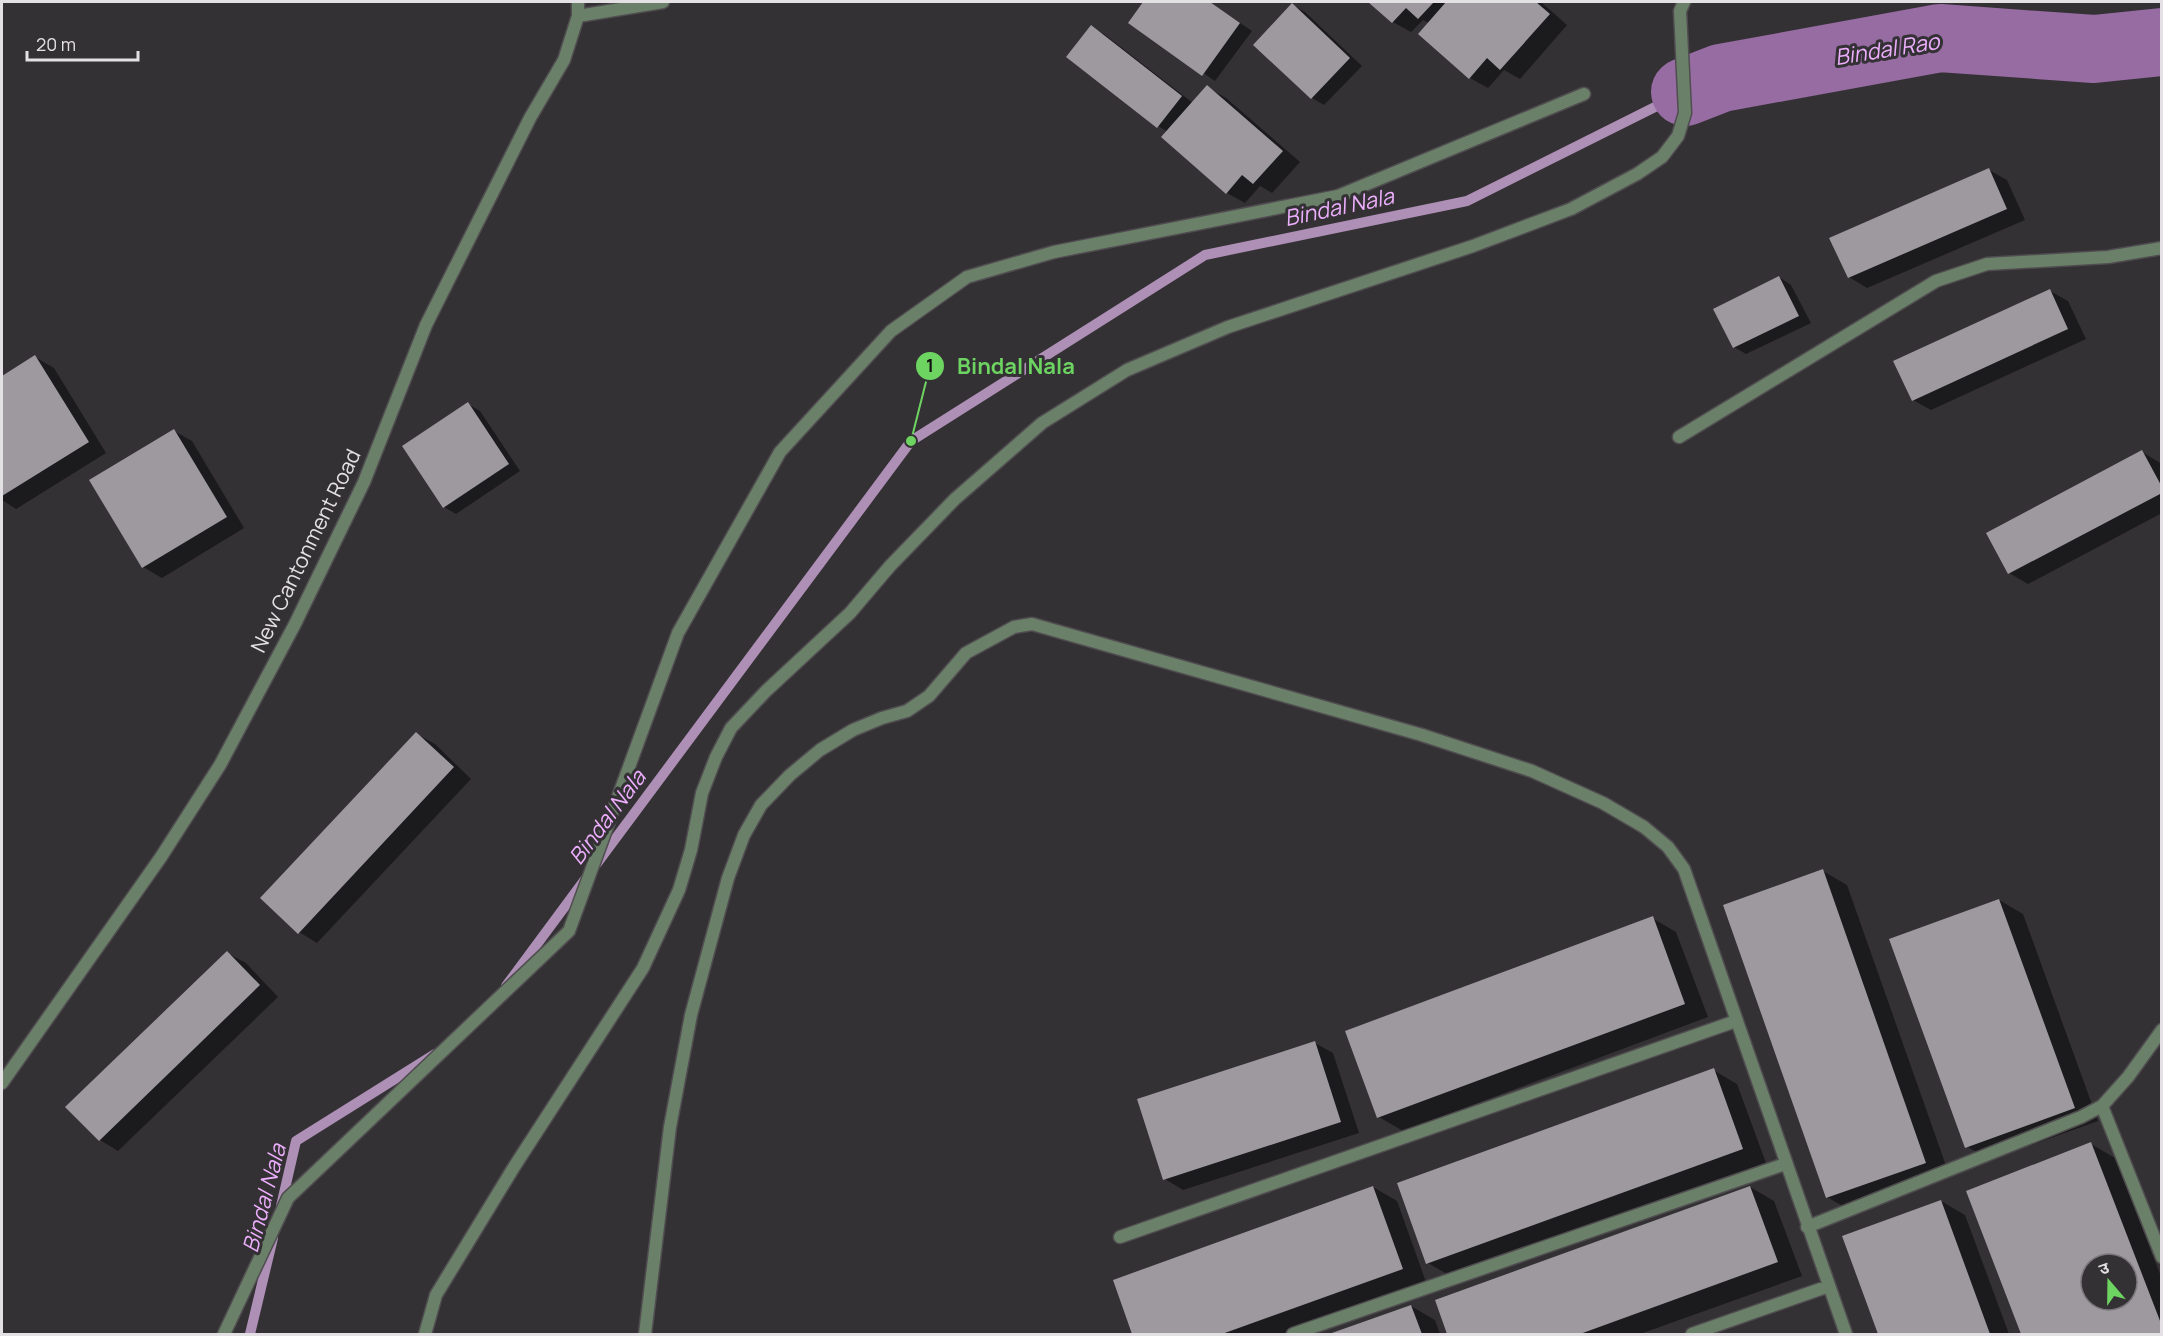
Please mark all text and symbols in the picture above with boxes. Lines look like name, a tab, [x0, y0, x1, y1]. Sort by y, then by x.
scale bar	[27, 24, 138, 62]
water label: Bindal Rao	[1833, 26, 1943, 72]
text: 20 m	[36, 32, 76, 56]
water label: Bindal Nala	[1282, 180, 1398, 233]
callout: Bindal Nala	[915, 346, 1087, 386]
text: Bindal Nala	[957, 351, 1075, 381]
text: 1	[926, 353, 934, 377]
street label: New Cantonment Road	[244, 444, 367, 657]
water label: Bindal Nala	[562, 762, 653, 870]
water label: Bindal Nala	[235, 1139, 293, 1256]
north arrow	[2079, 1252, 2139, 1312]
text: उ	[2096, 1256, 2113, 1280]

